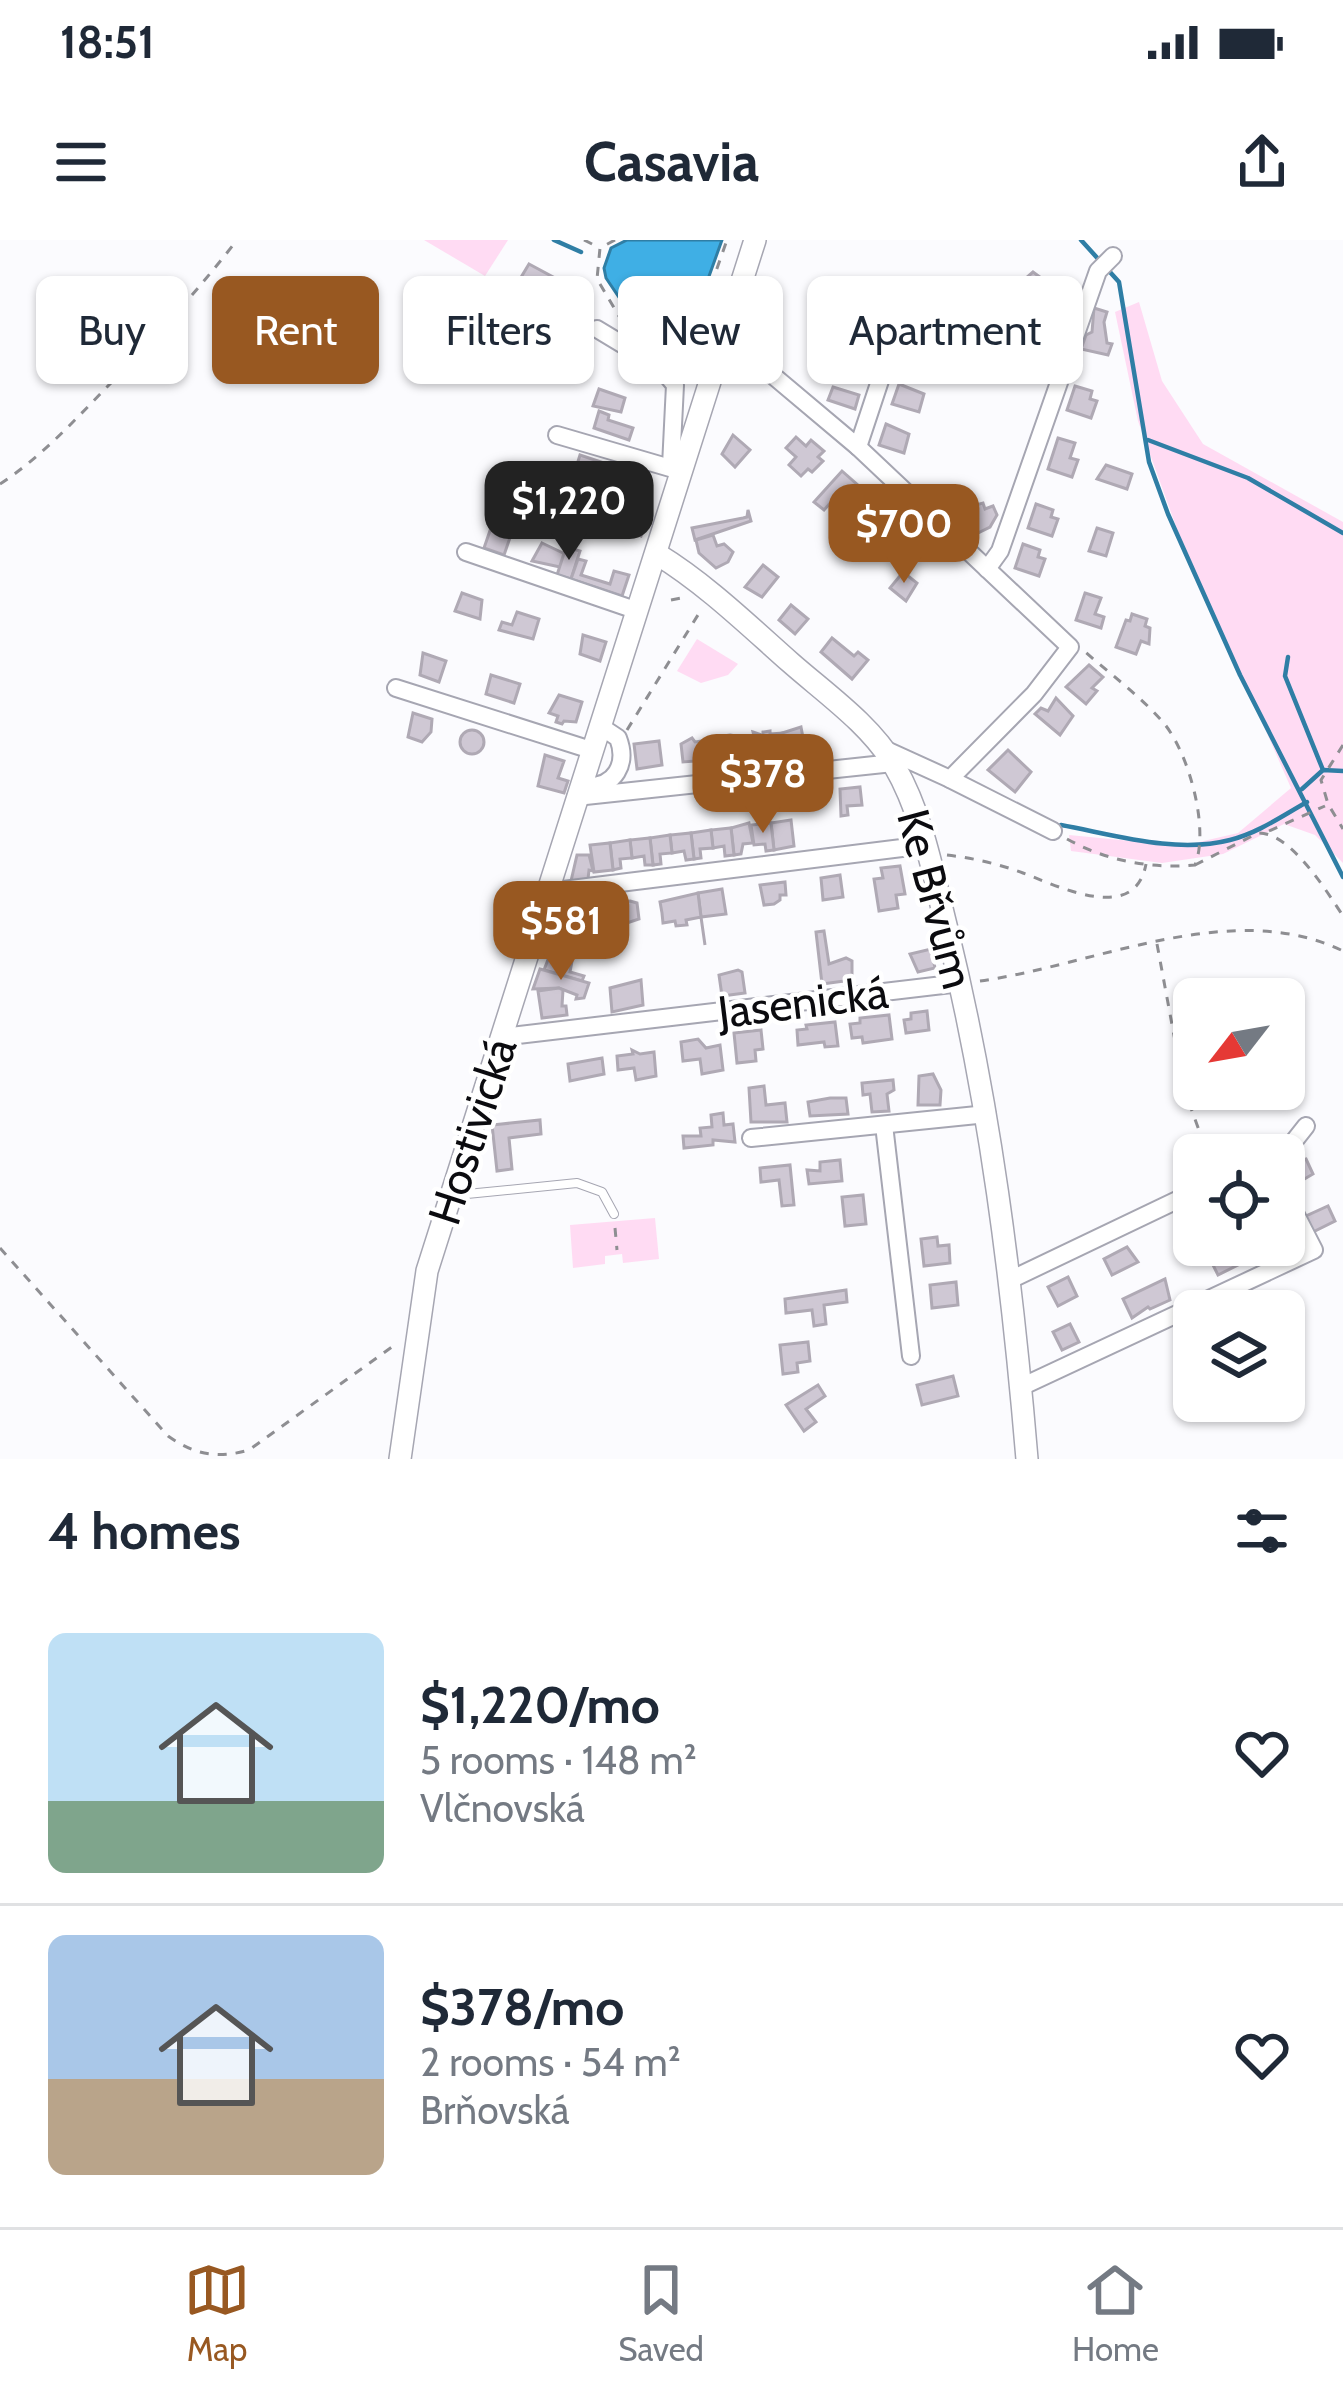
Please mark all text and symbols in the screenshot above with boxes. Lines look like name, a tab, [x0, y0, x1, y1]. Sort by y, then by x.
text: 18:51	[60, 15, 155, 69]
icon: menu	[48, 129, 114, 195]
text: Casavia	[584, 129, 759, 195]
icon: share	[1229, 129, 1295, 195]
chip: Buy	[36, 276, 188, 384]
chip: Rent	[212, 276, 379, 384]
chip: Filters	[403, 276, 594, 384]
chip: New	[618, 276, 783, 384]
chip: Apartment	[807, 276, 1083, 384]
pin: $1,220	[471, 461, 667, 563]
text: $1,220	[512, 476, 626, 524]
pin: $700	[833, 484, 975, 586]
text: $700	[855, 499, 953, 547]
pin: $378	[692, 734, 834, 836]
text: $378	[719, 749, 807, 797]
street label: Ke Břvům	[886, 803, 986, 995]
pin: $581	[490, 881, 632, 983]
text: $581	[520, 896, 602, 944]
street label: Jasenická	[714, 965, 892, 1039]
north arrow	[1173, 978, 1305, 1110]
map controls	[1173, 978, 1305, 1422]
street label: Hostivická	[417, 1031, 528, 1231]
button: locate	[1173, 1134, 1305, 1266]
button: layers	[1173, 1290, 1305, 1422]
icon: filters	[1229, 1498, 1295, 1564]
text: 4 homes	[48, 1500, 240, 1562]
text: $1,220/mo	[420, 1674, 660, 1736]
icon: home	[144, 1681, 288, 1825]
icon: heart	[1229, 1720, 1295, 1786]
text: 5 rooms · 148 m²	[420, 1736, 697, 1784]
text: Vlčnovská	[420, 1784, 585, 1832]
text: $378/mo	[420, 1976, 624, 2038]
icon: home	[144, 1983, 288, 2127]
icon: heart	[1229, 2022, 1295, 2088]
text: 2 rooms · 54 m²	[420, 2038, 681, 2086]
text: Brňovská	[420, 2086, 569, 2134]
tab: Map	[184, 2257, 250, 2369]
tab: Saved	[618, 2257, 704, 2369]
tab: Home	[1072, 2257, 1159, 2369]

